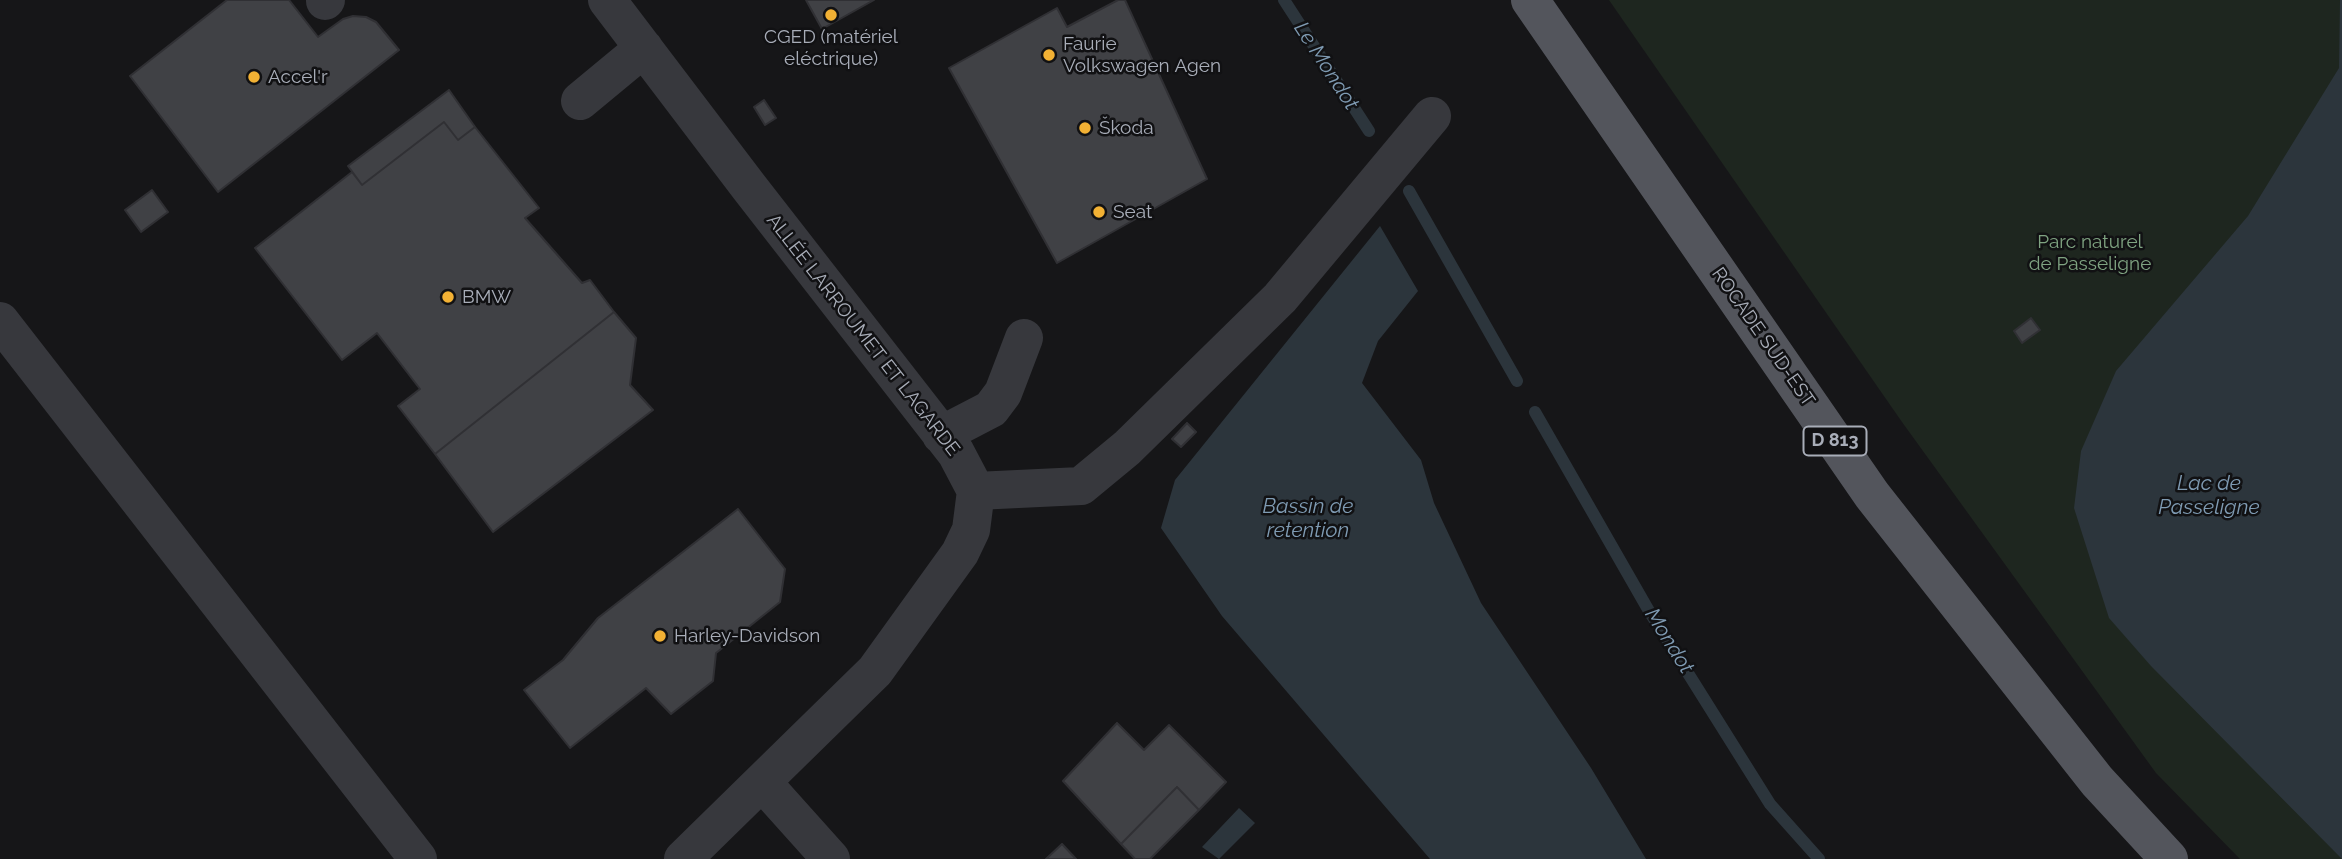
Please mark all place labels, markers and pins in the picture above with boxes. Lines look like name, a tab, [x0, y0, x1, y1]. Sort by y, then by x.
marker: CGED (matériel eléctrique)	[823, 7, 839, 23]
place label: CGED (matériel eléctrique)	[764, 26, 898, 70]
place label: Faurie Volkswagen Agen	[1063, 33, 1221, 77]
marker: Faurie Volkswagen Agen	[1041, 47, 1057, 63]
place label: Accel'r	[268, 66, 328, 88]
marker: Accel'r	[246, 69, 262, 85]
place label: Škoda	[1099, 117, 1154, 139]
marker: Škoda	[1077, 120, 1093, 136]
place label: Seat	[1113, 201, 1152, 223]
marker: Seat	[1091, 204, 1107, 220]
place label: BMW	[462, 286, 511, 308]
marker: BMW	[440, 289, 456, 305]
place label: Harley-Davidson	[674, 625, 820, 647]
marker: Harley-Davidson	[652, 628, 668, 644]

